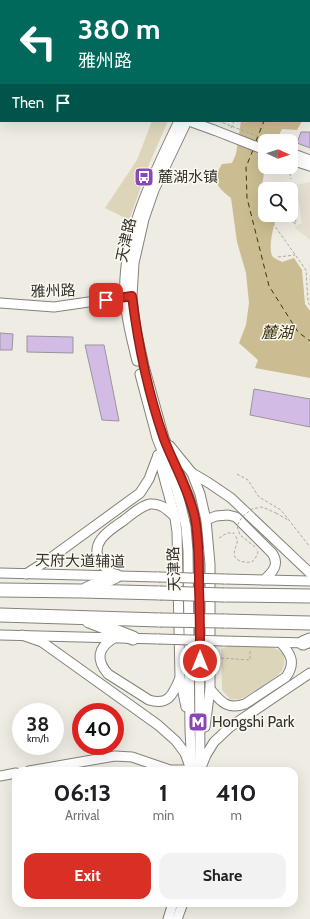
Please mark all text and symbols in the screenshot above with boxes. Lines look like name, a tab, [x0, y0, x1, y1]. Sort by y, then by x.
text: 380 m	[78, 12, 160, 46]
icon: left	[12, 16, 64, 68]
text: 雅州路	[78, 50, 132, 72]
icon: arrive	[52, 92, 74, 114]
text: Then	[12, 94, 44, 112]
north arrow	[258, 134, 298, 174]
map controls	[258, 134, 298, 222]
bus stop icon: 麓湖水镇	[133, 166, 155, 188]
place label: 麓湖水镇	[158, 168, 218, 186]
button: search	[258, 182, 298, 222]
street label: 天津路	[113, 216, 139, 264]
street label: 雅州路	[30, 281, 76, 301]
pin	[89, 283, 123, 317]
icon: arrive	[95, 289, 117, 311]
water label: 麓湖	[261, 323, 296, 342]
street label: 天津路	[164, 546, 184, 592]
street label: 天府大道辅道	[35, 551, 125, 571]
position arrow	[179, 640, 221, 682]
speed limit sign: 40	[72, 703, 124, 755]
metro station icon: Hongshi Park	[187, 711, 209, 733]
text: 38	[27, 712, 49, 736]
place label: Hongshi Park	[212, 713, 295, 731]
text: km/h	[27, 732, 49, 745]
text: 06:13	[54, 778, 111, 807]
text: 1	[159, 778, 168, 807]
text: 410	[216, 778, 256, 807]
text: Arrival	[65, 807, 100, 823]
text: min	[153, 807, 174, 823]
text: m	[230, 807, 242, 823]
button: Exit	[24, 853, 151, 899]
button: Share	[159, 853, 286, 899]

